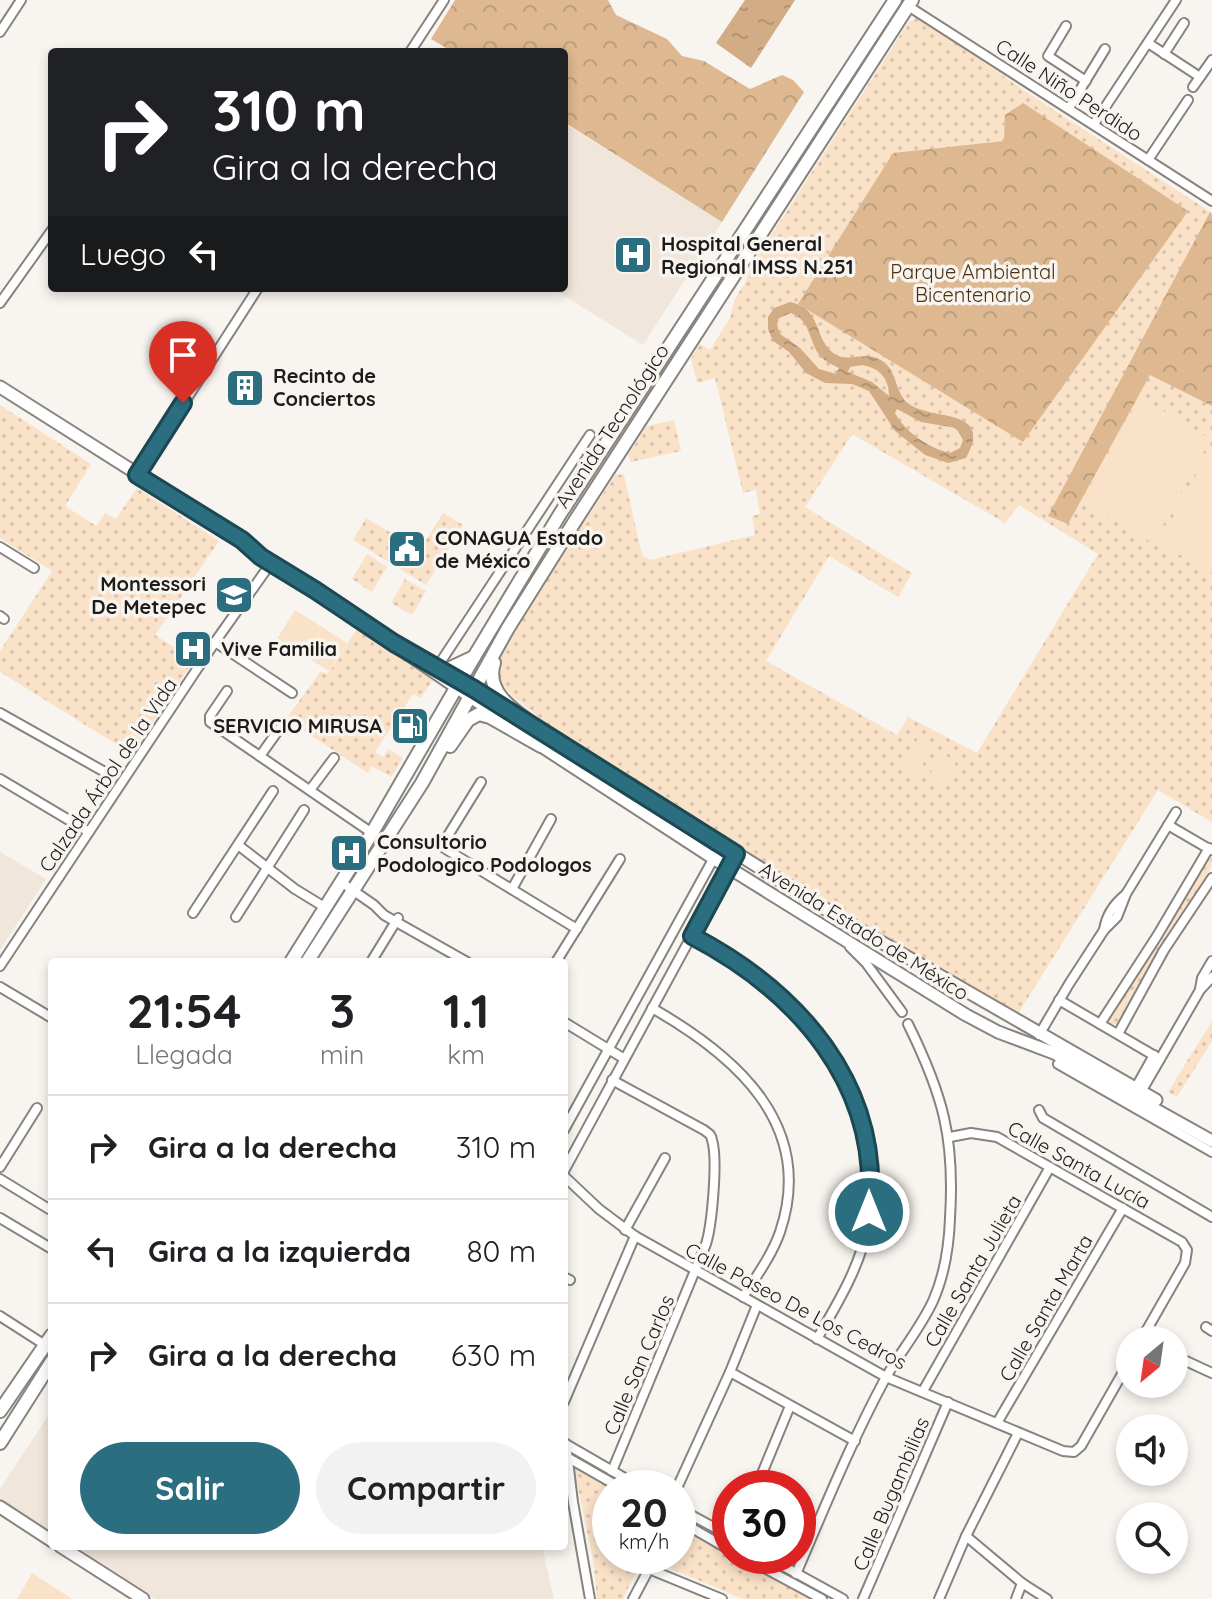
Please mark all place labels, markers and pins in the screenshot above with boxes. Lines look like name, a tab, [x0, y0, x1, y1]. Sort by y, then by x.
place label: Hospital General Regional IMSS N.251	[661, 231, 854, 279]
hospital icon: Hospital General Regional IMSS N.251	[612, 234, 654, 276]
pin	[149, 321, 217, 403]
place label: Recinto de Conciertos	[273, 363, 376, 411]
building icon: Recinto de Conciertos	[224, 367, 266, 409]
place label: CONAGUA Estado de México	[435, 525, 603, 573]
public building icon: CONAGUA Estado de México	[386, 528, 428, 570]
place label: Montessori De Metepec	[91, 571, 206, 619]
school or university icon: Montessori De Metepec	[213, 574, 255, 616]
hospital icon: Vive Familia	[172, 628, 214, 670]
place label: Vive Familia	[221, 636, 337, 661]
fuel station icon: SERVICIO MIRUSA	[389, 705, 431, 747]
place label: SERVICIO MIRUSA	[213, 713, 382, 738]
place label: Consultorio Podologico Podologos	[377, 829, 592, 877]
hospital icon: Consultorio Podologico Podologos	[328, 832, 370, 874]

